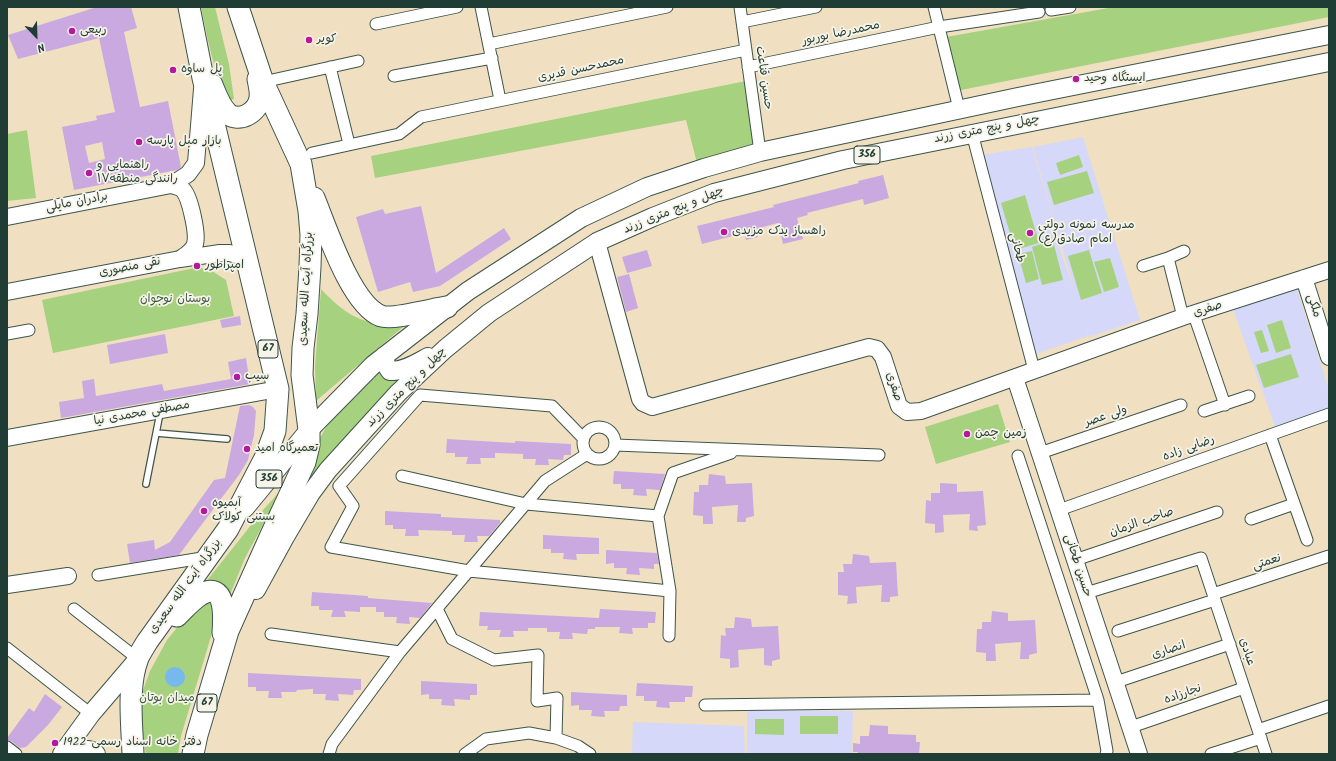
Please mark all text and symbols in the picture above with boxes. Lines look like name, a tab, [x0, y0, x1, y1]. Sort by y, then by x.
north arrow	[16, 16, 56, 56]
street label: محمدرضا بوربور	[801, 19, 881, 49]
place label: ربیعی	[80, 24, 107, 38]
marker: ربیعی	[67, 26, 77, 36]
place label: کویر	[317, 33, 336, 47]
marker: کویر	[304, 35, 314, 45]
text: N	[34, 37, 47, 57]
street label: حسین قناعت	[751, 45, 775, 111]
street label: محمدحسن قدیری	[537, 54, 625, 86]
place label: پل ساوه	[181, 63, 222, 77]
marker: پل ساوه	[168, 65, 178, 75]
place label: ایستگاه وحید	[1084, 72, 1146, 86]
marker: ایستگاه وحید	[1071, 74, 1081, 84]
street label: چهل و پنج متری زرند	[933, 113, 1041, 147]
place label: بازار مبل پارسه	[147, 135, 222, 149]
marker: بازار مبل پارسه	[134, 137, 144, 147]
road number: 356	[854, 146, 880, 164]
place label: راهنمایی و رانندگی منطقه۱۷	[97, 159, 178, 187]
marker: راهنمایی و رانندگی منطقه۱۷	[84, 168, 94, 178]
street label: چهل و پنج متری زرند	[622, 184, 726, 238]
street label: برادران مایلی	[45, 190, 109, 216]
place label: مدرسه نمونه دولتی امام صادق(ع)	[1038, 219, 1135, 247]
place label: راهساز یدک مزیدی	[732, 225, 826, 239]
marker: راهساز یدک مزیدی	[719, 227, 729, 237]
marker: مدرسه نمونه دولتی امام صادق(ع)	[1025, 228, 1035, 238]
street label: طحانی	[1005, 231, 1027, 265]
street label: بزرگراه آیت الله سعیدی	[297, 232, 317, 346]
street label: نقی منصوری	[98, 255, 162, 281]
place label: امپراطور	[205, 259, 244, 273]
marker: امپراطور	[192, 261, 202, 271]
park label: بوستان نوجوان	[140, 293, 210, 307]
street label: ملکی	[1303, 293, 1323, 319]
street label: صفری	[1192, 299, 1224, 321]
road number: 67	[258, 340, 278, 358]
street label: چهل و پنج متری زرند	[364, 345, 450, 431]
place label: سیب	[245, 370, 269, 384]
street label: صفری	[882, 371, 904, 403]
marker: سیب	[232, 372, 242, 382]
street label: مصطفی محمدی نیا	[93, 398, 191, 430]
street label: ولی عصر	[1083, 403, 1129, 431]
place label: زمین چمن	[975, 427, 1027, 441]
marker: زمین چمن	[962, 429, 972, 439]
street label: رضایی زاده	[1161, 433, 1217, 465]
place label: تعمیرگاه امید	[255, 442, 318, 456]
marker: تعمیرگاه امید	[242, 444, 252, 454]
road number: 356	[256, 470, 282, 488]
place label: آبمیوه بستنی کولاک	[212, 497, 275, 525]
street label: صاحب الزمان	[1108, 505, 1176, 541]
marker: آبمیوه بستنی کولاک	[199, 506, 209, 516]
street label: حسین طحانی	[1060, 533, 1094, 599]
street label: بزرگراه آیت الله سعیدی	[147, 537, 225, 637]
street label: نعمتی	[1251, 552, 1283, 574]
street label: عبادی	[1235, 636, 1257, 668]
street label: انصاری	[1150, 639, 1188, 663]
street label: نجارزاده	[1162, 682, 1204, 708]
park label: میدان بوتان	[139, 692, 195, 706]
road number: 67	[197, 694, 217, 712]
place label: دفتر خانه اسناد رسمی 1922	[63, 736, 202, 750]
marker: دفتر خانه اسناد رسمی 1922	[50, 738, 60, 748]

